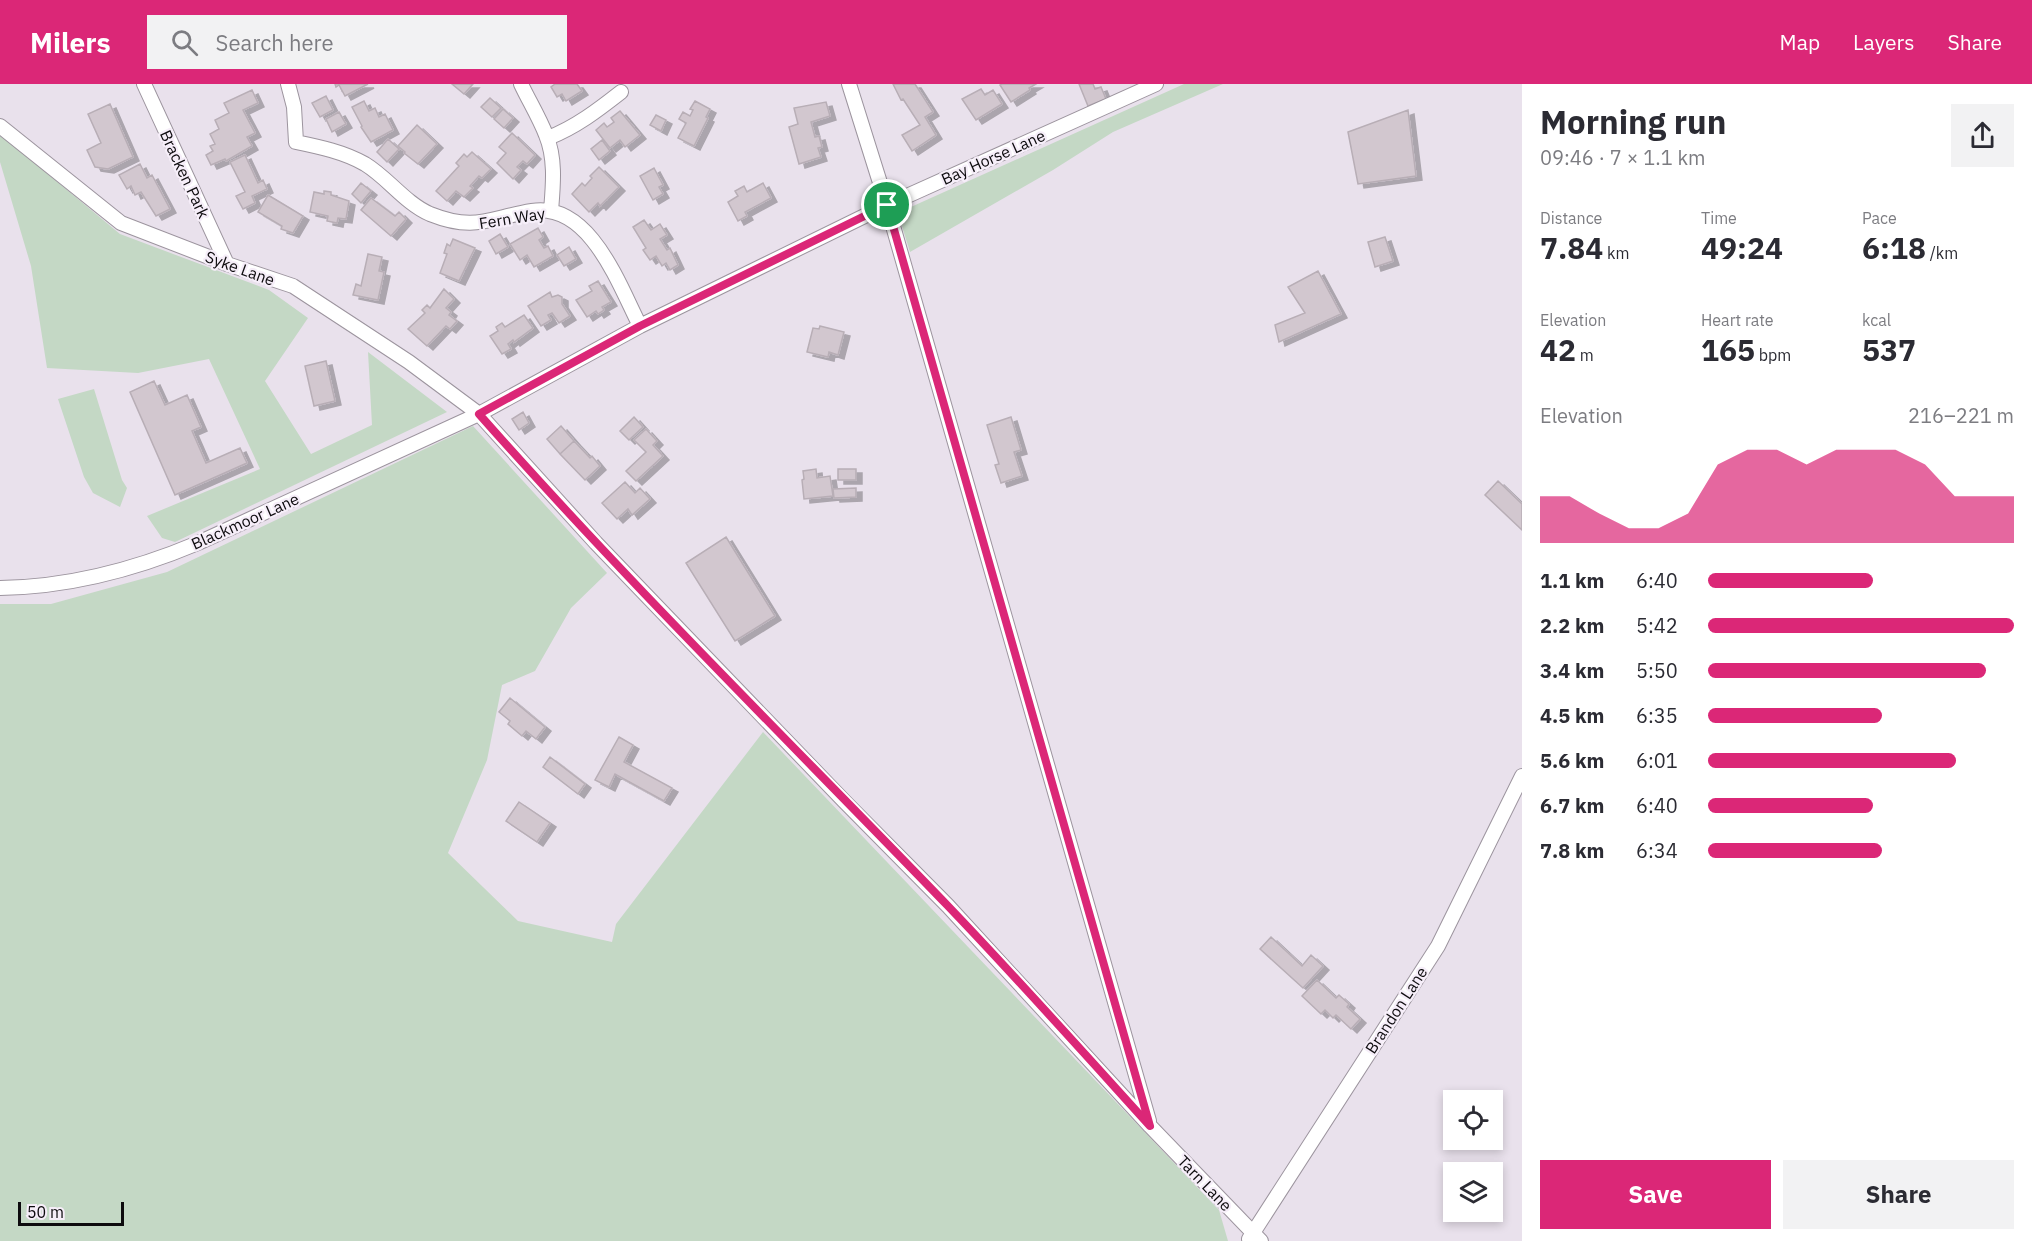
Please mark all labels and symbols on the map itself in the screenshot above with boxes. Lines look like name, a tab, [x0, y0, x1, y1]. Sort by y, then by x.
street label: Bay Horse Lane	[938, 125, 1048, 189]
street label: Bracken Park	[156, 127, 214, 222]
pin	[861, 179, 912, 230]
street label: Fern Way	[478, 203, 546, 233]
street label: Syke Lane	[203, 246, 278, 290]
street label: Blackmoor Lane	[188, 488, 302, 554]
street label: Brandon Lane	[1361, 963, 1432, 1057]
street label: Tarn Lane	[1174, 1151, 1237, 1215]
scale bar	[18, 1199, 124, 1226]

